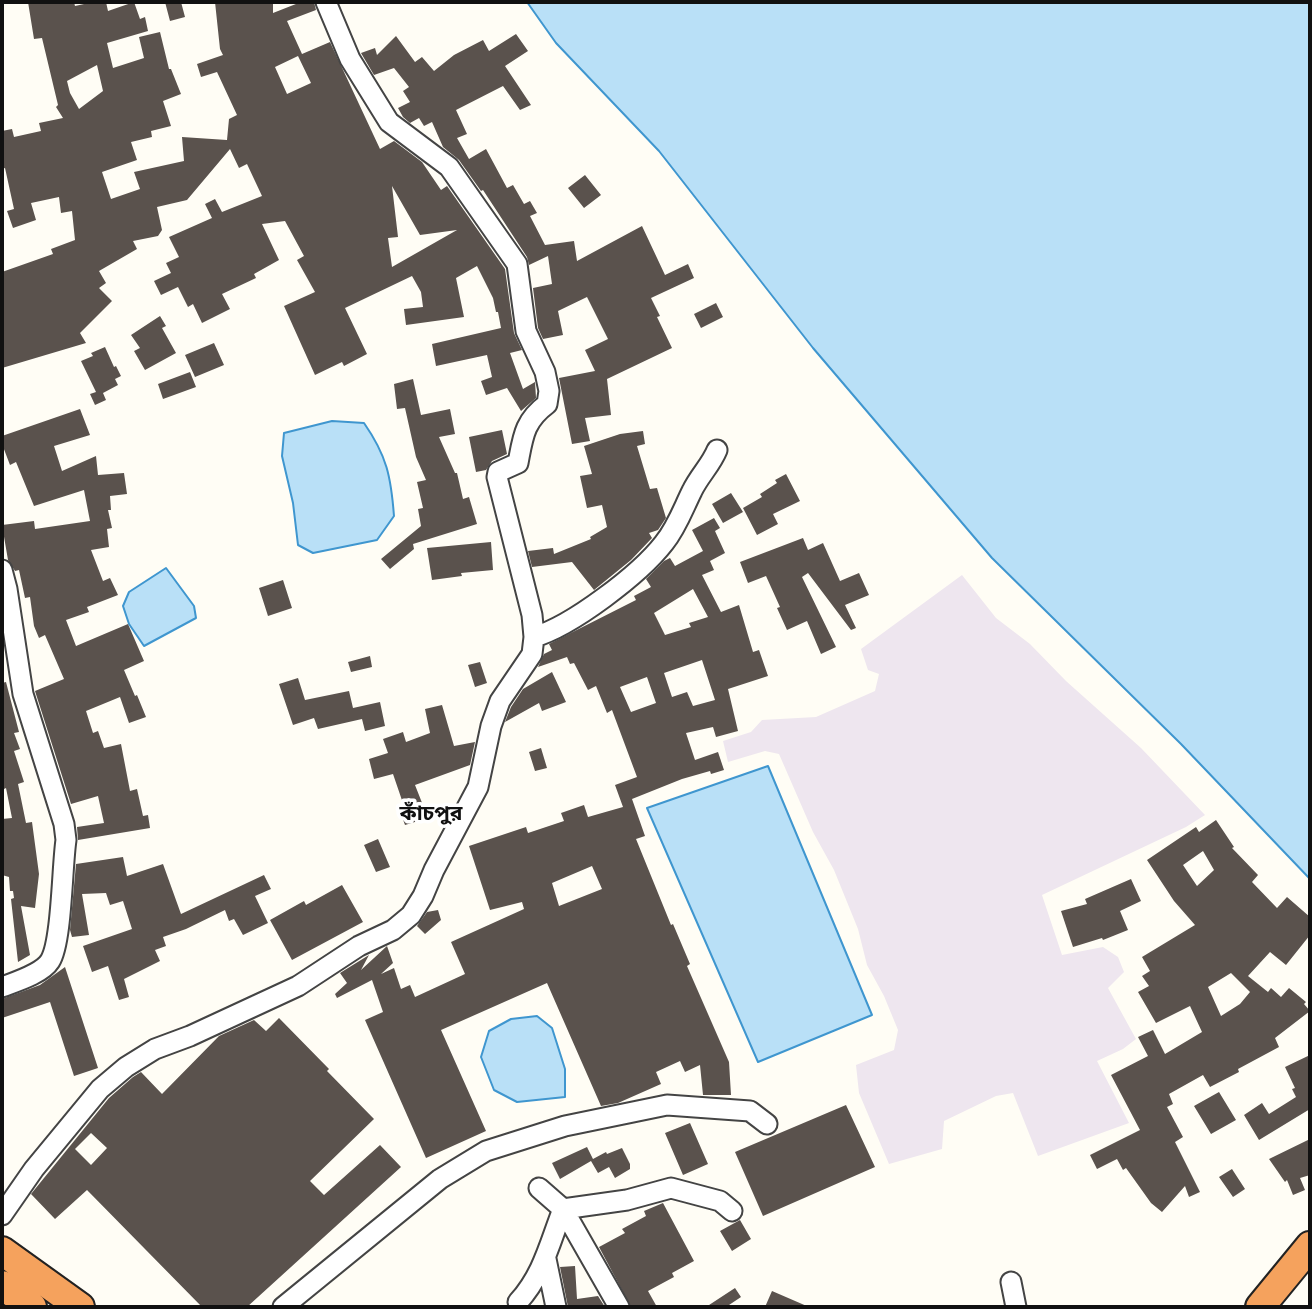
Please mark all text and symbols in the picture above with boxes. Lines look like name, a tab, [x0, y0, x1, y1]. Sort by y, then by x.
district label: কাঁচপুর	[400, 801, 462, 827]

